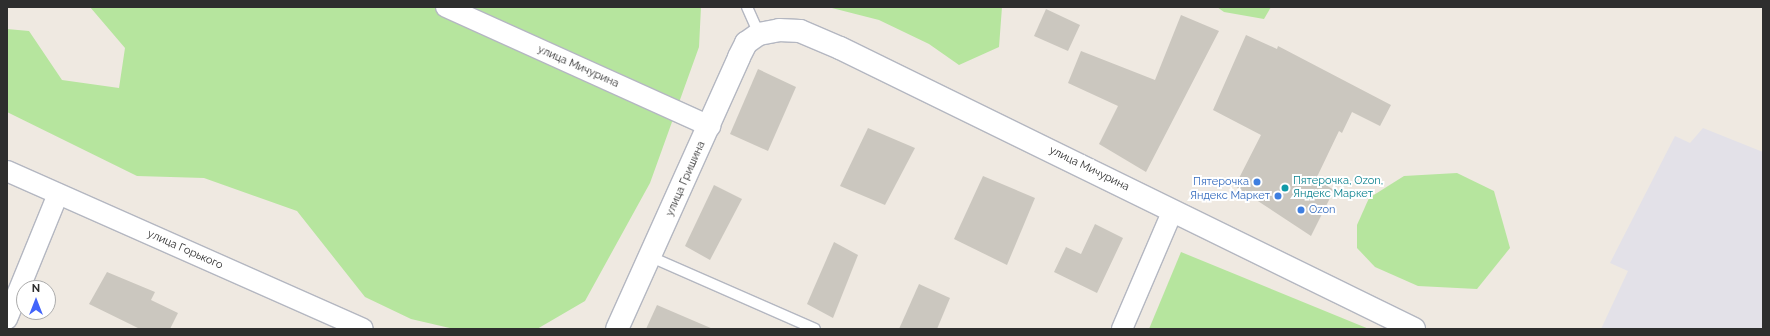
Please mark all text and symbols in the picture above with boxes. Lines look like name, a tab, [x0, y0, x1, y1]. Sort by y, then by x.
street label: улица Мичурина	[535, 43, 621, 91]
street label: улица Гришина	[664, 139, 708, 219]
street label: улица Мичурина	[1047, 144, 1131, 194]
place label: Пятерочка	[1193, 175, 1249, 189]
place label: Пятерочка, Ozon, Яндекс Маркет	[1293, 175, 1383, 201]
marker: Пятерочка	[1252, 177, 1262, 187]
marker: Пятерочка, Ozon, Яндекс Маркет	[1280, 183, 1290, 193]
place label: Яндекс Маркет	[1190, 189, 1270, 203]
marker: Яндекс Маркет	[1273, 191, 1283, 201]
place label: Ozon	[1309, 203, 1336, 217]
marker: Ozon	[1296, 205, 1306, 215]
street label: улица Горького	[145, 227, 225, 273]
north arrow	[16, 280, 56, 320]
text: N	[32, 282, 40, 295]

